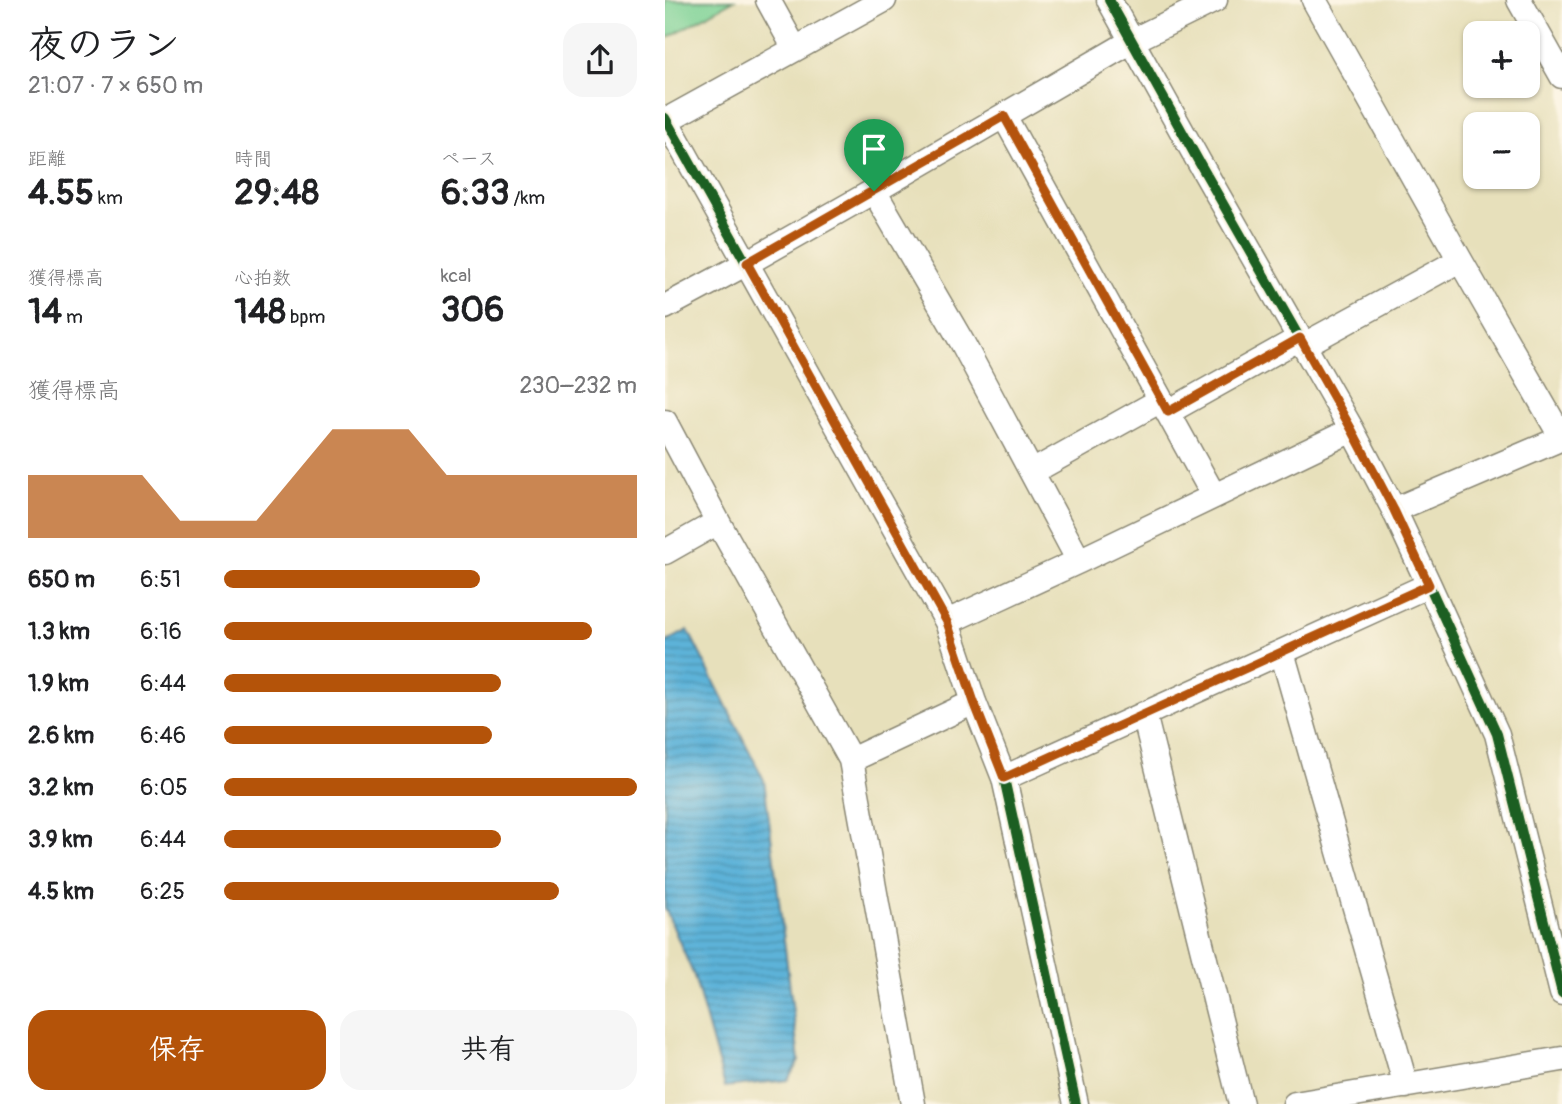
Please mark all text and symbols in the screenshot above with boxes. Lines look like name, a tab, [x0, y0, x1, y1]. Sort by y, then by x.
text: 夜のラン	[28, 21, 180, 69]
map controls	[1463, 21, 1540, 189]
button: +	[1463, 21, 1540, 98]
button: share	[563, 23, 637, 97]
text: 21:07 · 7 × 650 m	[28, 71, 203, 100]
button: −	[1463, 112, 1540, 189]
pin	[844, 119, 904, 191]
icon: arrive	[855, 130, 893, 168]
text: 距離	[28, 147, 66, 171]
text: 時間	[234, 147, 272, 171]
text: ペース	[441, 147, 497, 171]
text: 4.55	[28, 171, 94, 215]
text: 29:48	[234, 171, 319, 215]
text: 6:33	[441, 171, 509, 215]
text: km	[94, 186, 123, 210]
text: /km	[509, 186, 545, 210]
text: kcal	[441, 264, 472, 288]
text: 獲得標高	[28, 266, 104, 290]
text: 心拍数	[234, 266, 291, 290]
text: 306	[441, 288, 504, 332]
text: 14	[28, 290, 62, 334]
text: 148	[234, 290, 286, 334]
text: m	[62, 305, 83, 329]
text: bpm	[286, 305, 325, 329]
text: 230–232 m	[519, 371, 637, 400]
text: 獲得標高	[28, 376, 120, 405]
text: 650 m	[28, 565, 95, 594]
text: 6:51	[140, 565, 181, 594]
text: 1.3 km	[28, 617, 90, 646]
text: 6:16	[140, 617, 182, 646]
text: 1.9 km	[28, 669, 89, 698]
text: 6:44	[140, 669, 186, 698]
text: 2.6 km	[28, 721, 94, 750]
text: 6:46	[140, 721, 186, 750]
text: 3.2 km	[28, 773, 94, 802]
text: 6:05	[140, 773, 188, 802]
text: 3.9 km	[28, 825, 93, 854]
text: 6:44	[140, 825, 186, 854]
text: 4.5 km	[28, 877, 94, 906]
text: 6:25	[140, 877, 185, 906]
button: 保存	[28, 1010, 326, 1090]
button: 共有	[340, 1010, 637, 1090]

